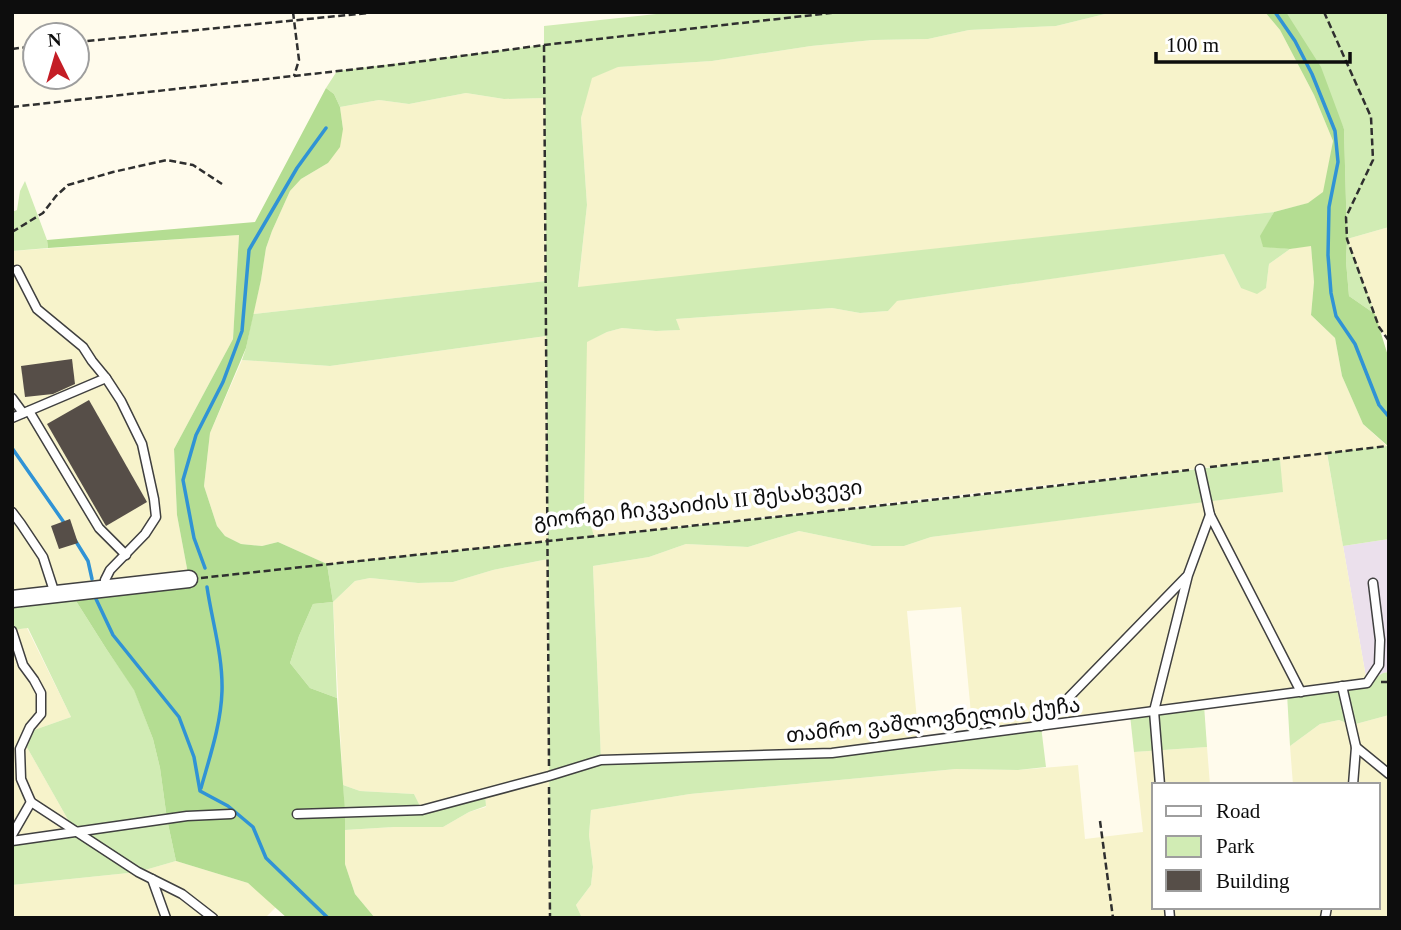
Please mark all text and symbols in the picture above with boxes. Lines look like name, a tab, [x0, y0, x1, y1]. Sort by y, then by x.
north arrow	[21, 21, 91, 91]
scale bar	[1156, 21, 1350, 65]
text: N	[47, 28, 63, 51]
text: 100 m	[1166, 33, 1219, 57]
street label: გიორგი ჩიკვაიძის II შესახვევი	[532, 475, 864, 533]
street label: თამრო ვაშლოვნელის ქუჩა	[785, 693, 1081, 748]
legend	[1152, 783, 1380, 909]
text: Road	[1216, 799, 1261, 823]
text: Park	[1216, 834, 1255, 858]
text: Building	[1216, 869, 1290, 893]

